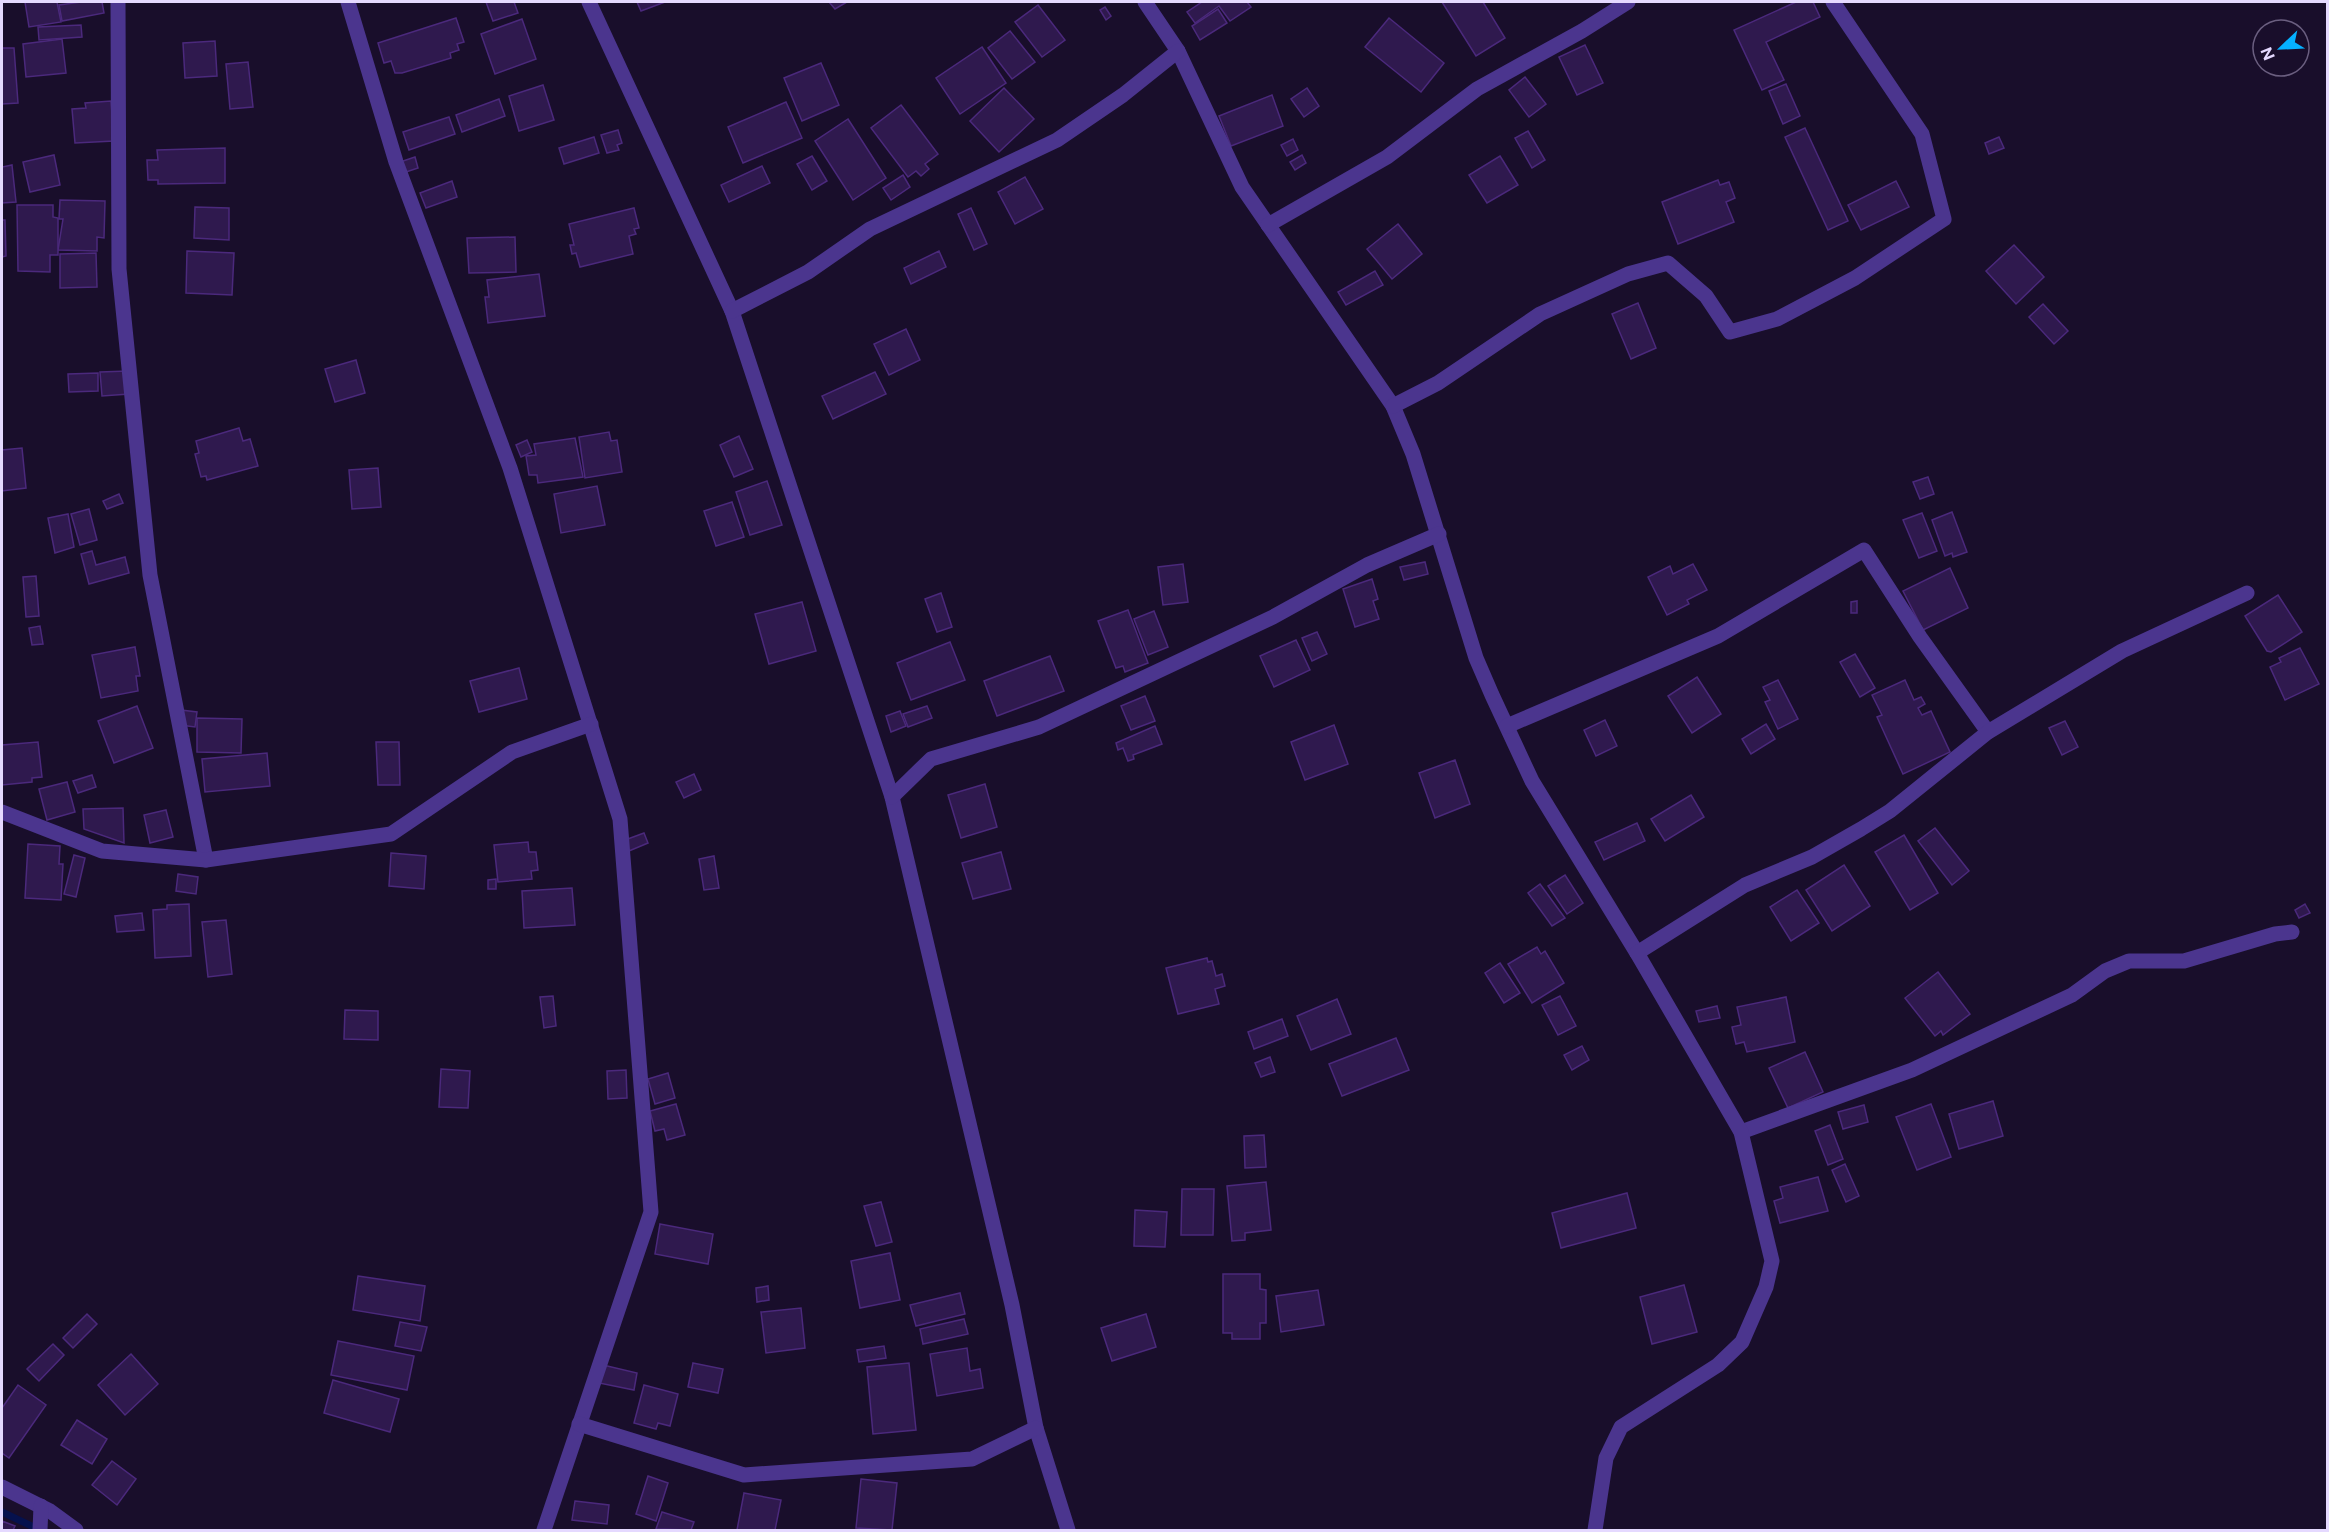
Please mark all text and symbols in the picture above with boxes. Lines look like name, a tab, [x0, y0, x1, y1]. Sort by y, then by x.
north arrow	[2251, 18, 2311, 78]
text: N	[2256, 44, 2279, 63]

